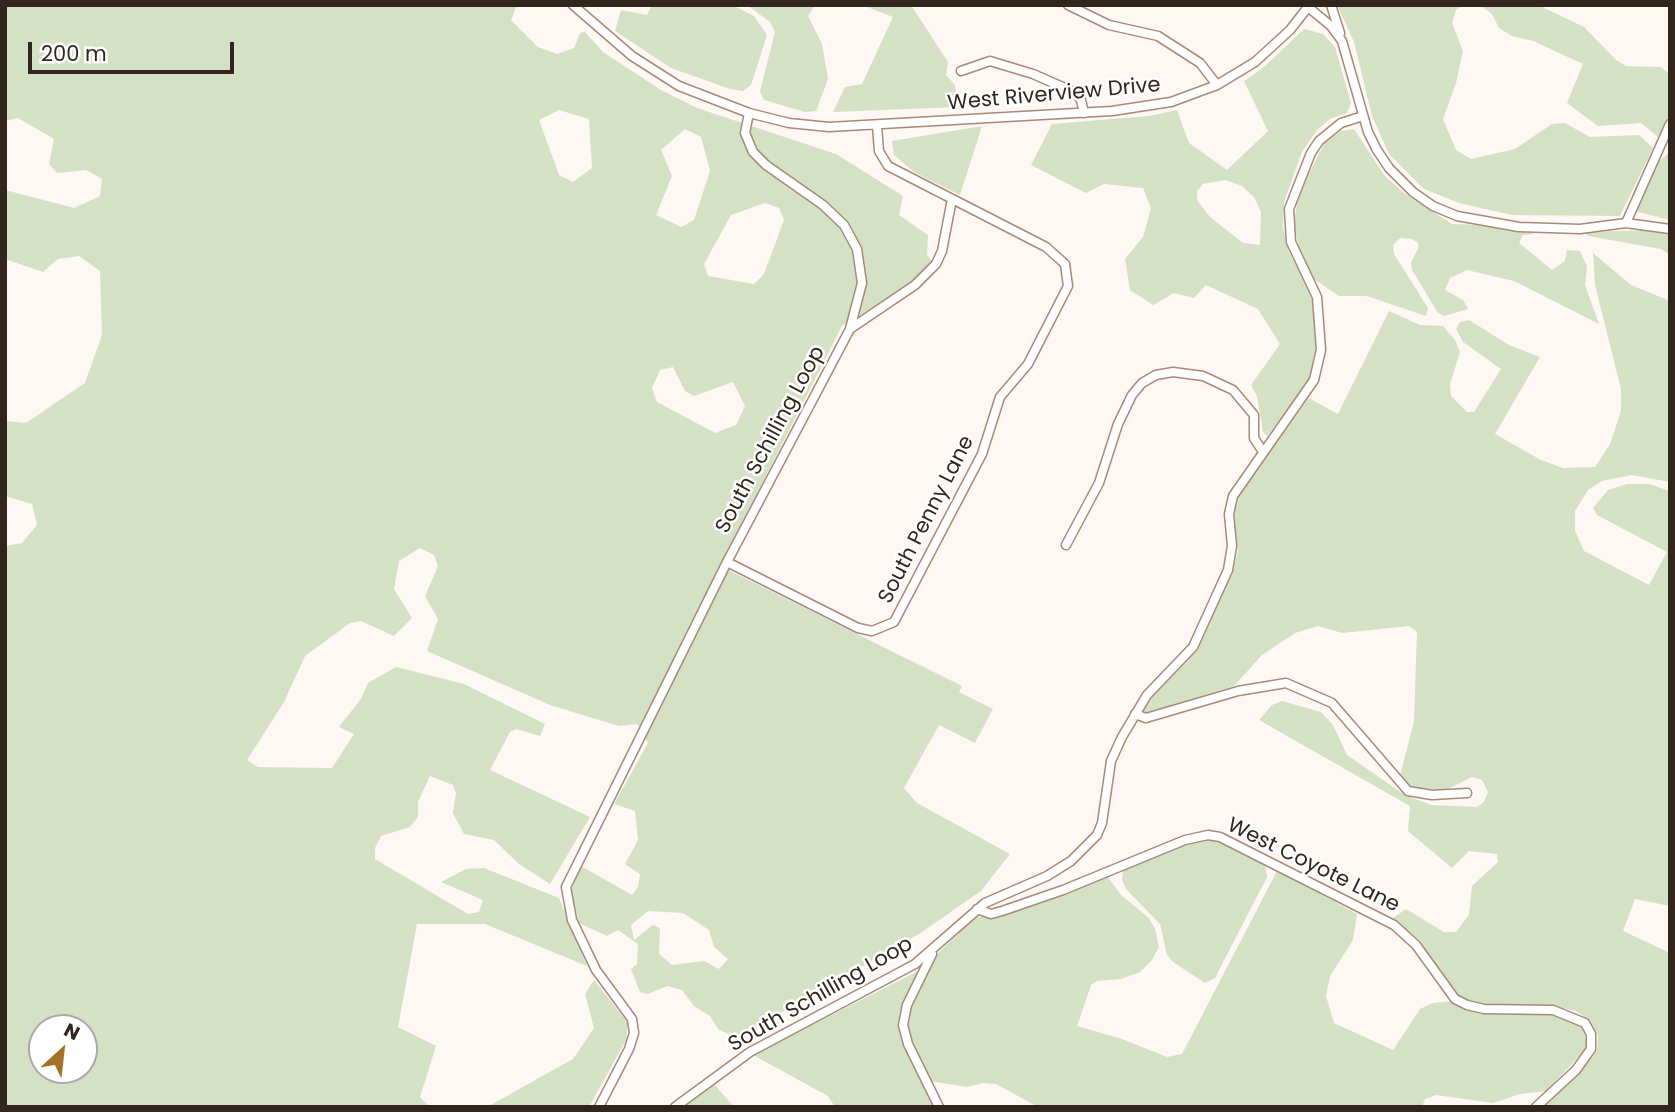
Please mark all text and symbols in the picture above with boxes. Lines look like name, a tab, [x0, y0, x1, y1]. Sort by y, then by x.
scale bar	[32, 28, 238, 72]
text: 200 m	[41, 39, 107, 68]
street label: West Riverview Drive	[946, 73, 1162, 117]
street label: South Schilling Loop	[711, 342, 831, 538]
street label: South Penny Lane	[874, 432, 980, 608]
street label: West Coyote Lane	[1223, 813, 1403, 919]
street label: South Schilling Loop	[724, 932, 918, 1058]
north arrow	[28, 1014, 98, 1084]
text: N	[59, 1016, 84, 1047]

